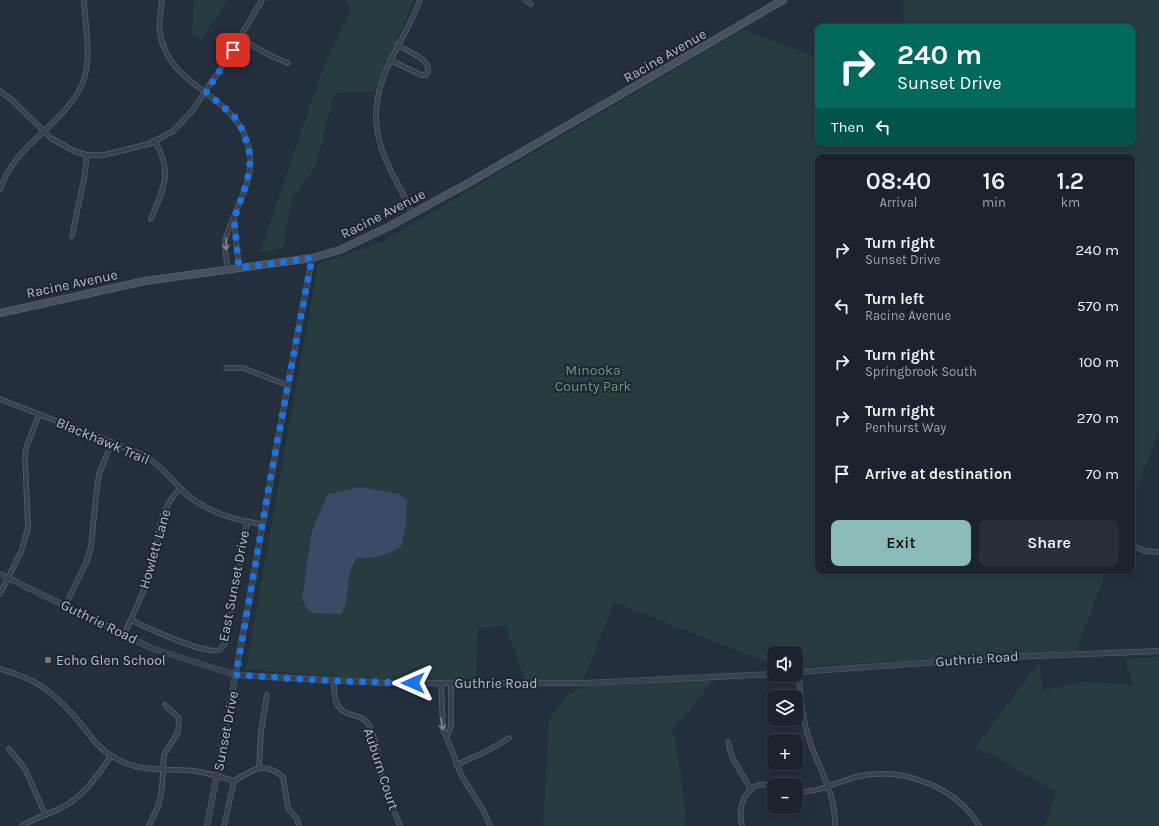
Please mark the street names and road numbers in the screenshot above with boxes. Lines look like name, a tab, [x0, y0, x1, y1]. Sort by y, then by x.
street label: Racine Avenue	[621, 25, 709, 87]
street label: Racine Avenue	[338, 185, 428, 243]
street label: Racine Avenue	[25, 266, 119, 302]
street label: Blackhawk Trail	[54, 414, 152, 468]
street label: Howlett Lane	[136, 507, 174, 591]
street label: East Sunset Drive	[215, 529, 253, 643]
street label: Guthrie Road	[58, 596, 140, 648]
street label: Guthrie Road	[935, 648, 1019, 670]
street label: Guthrie Road	[454, 675, 538, 692]
street label: Sunset Drive	[210, 690, 242, 772]
street label: Auburn Court	[360, 726, 402, 812]

